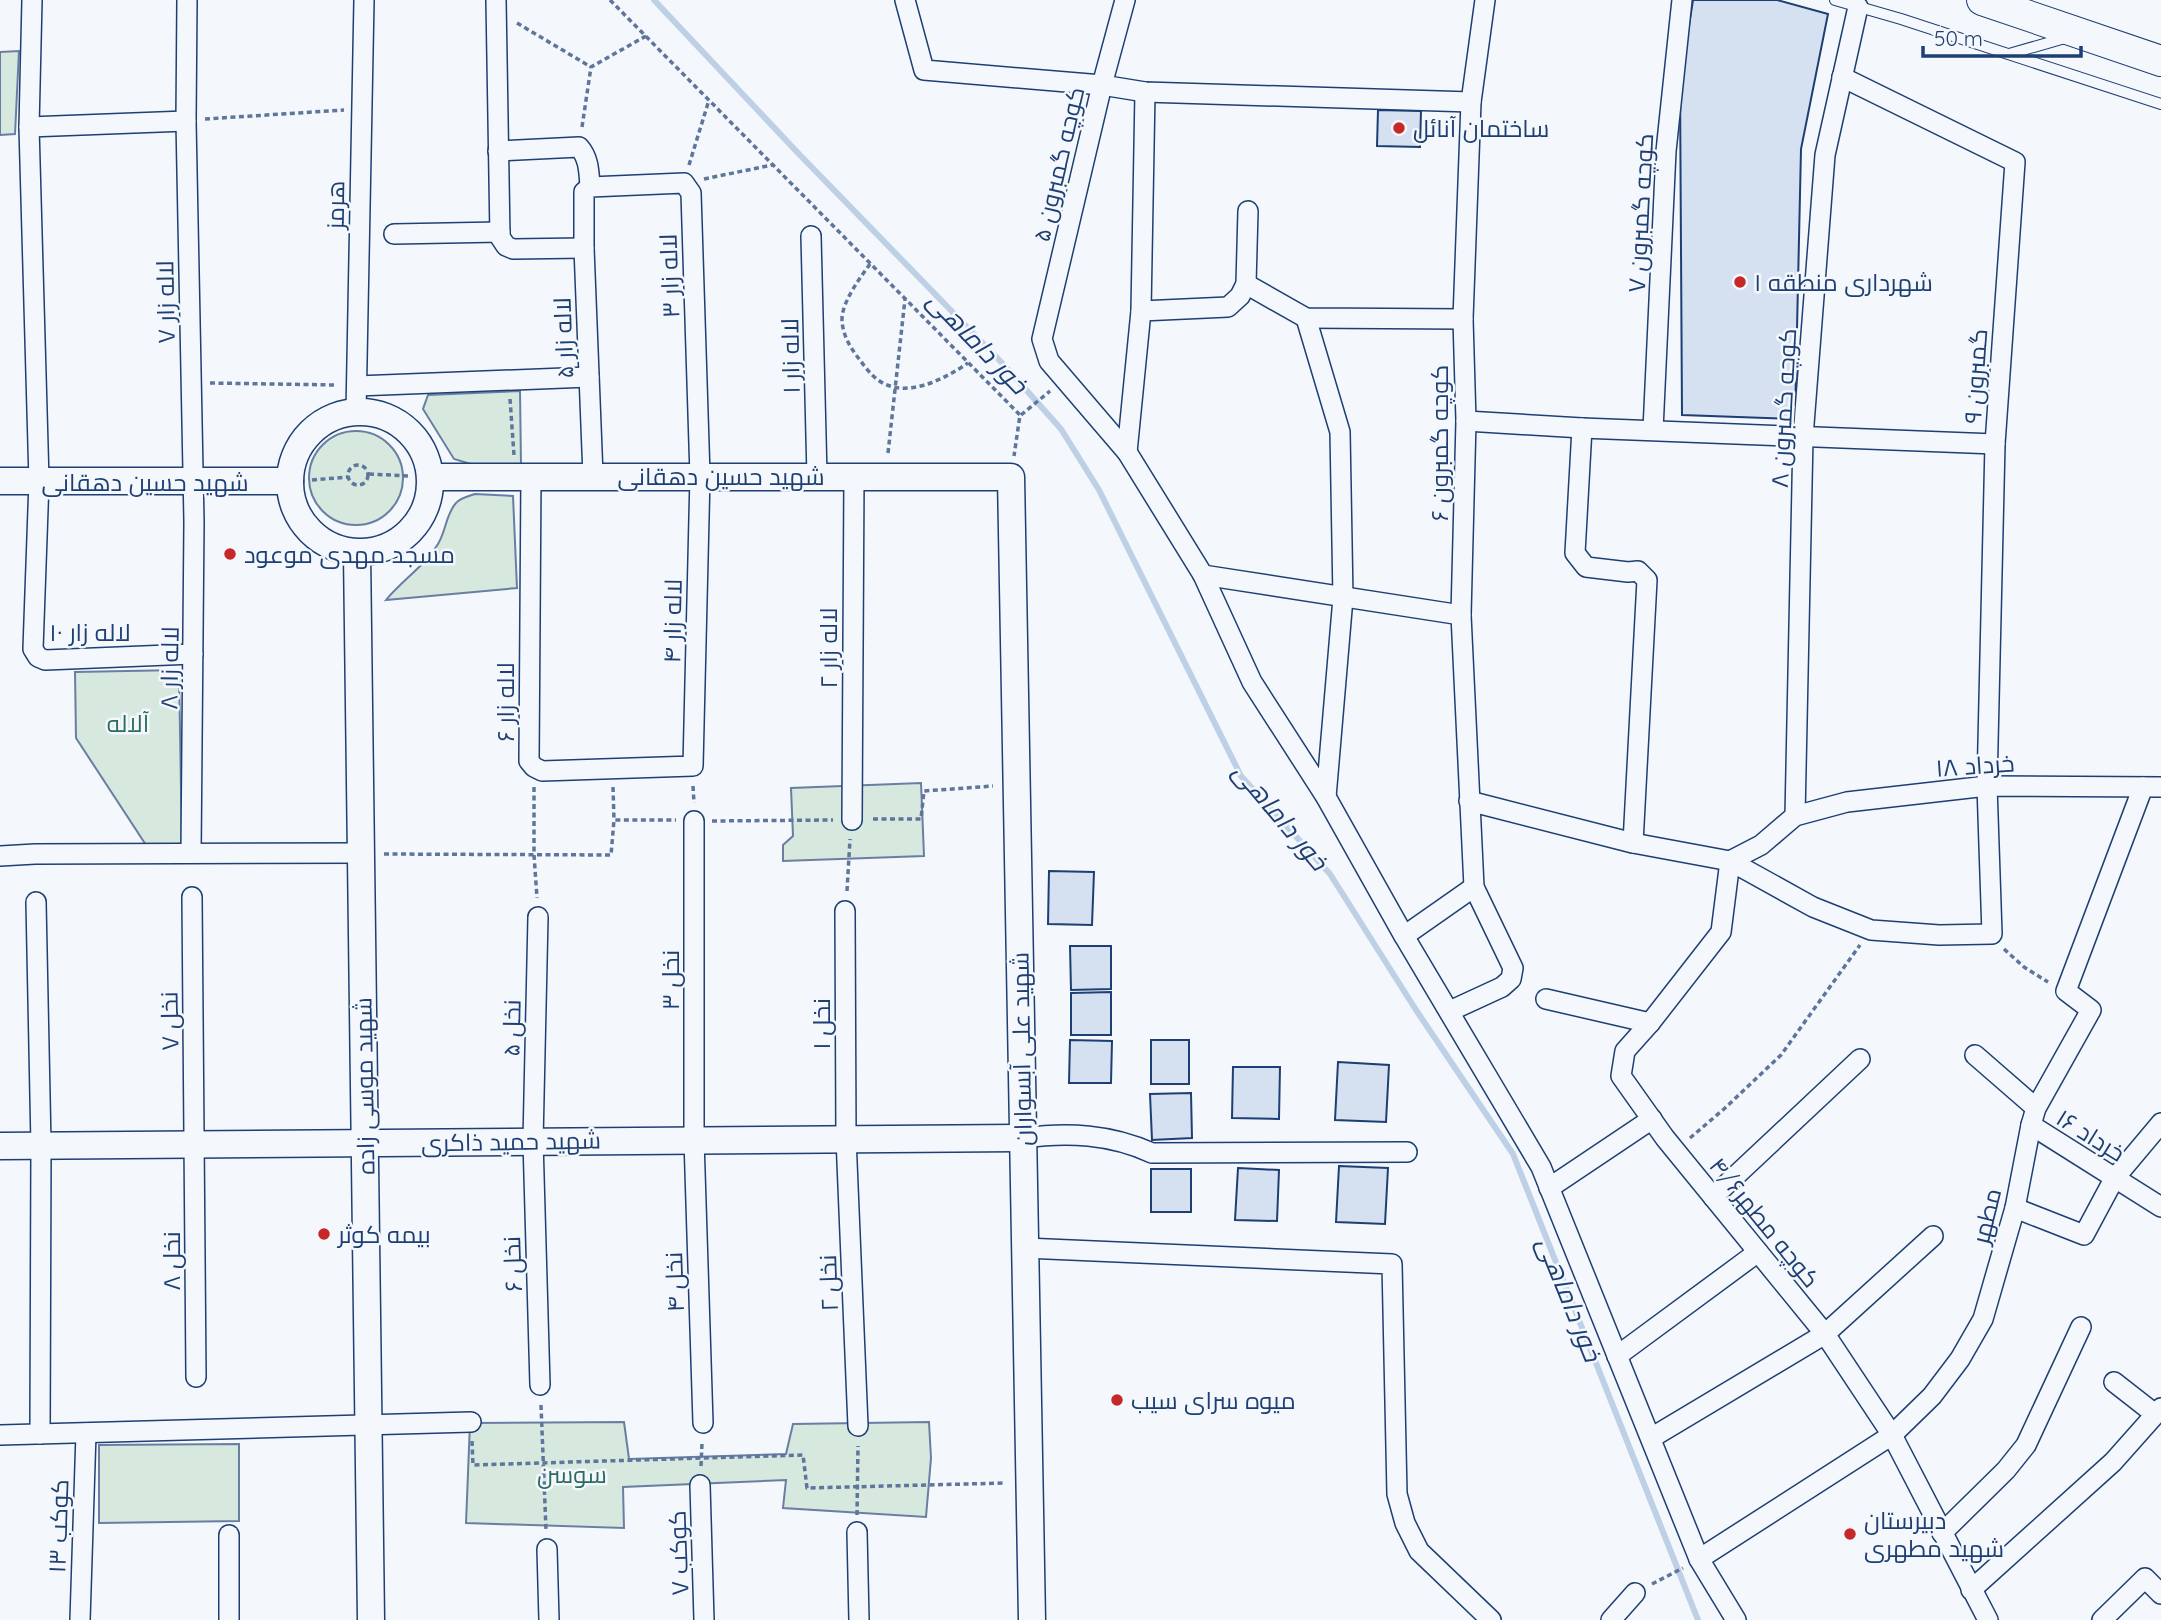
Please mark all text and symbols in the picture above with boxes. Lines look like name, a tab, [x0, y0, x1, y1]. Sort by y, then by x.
scale bar	[1923, 14, 2080, 58]
text: 50 m	[1934, 25, 1983, 51]
street label: کوچه گمبرون ۵	[1026, 84, 1092, 245]
place label: ساختمان آنائل	[1413, 113, 1549, 143]
marker: ساختمان آنائل	[1391, 120, 1407, 136]
street label: کوچه گمبرون ۷	[1621, 132, 1661, 294]
street label: هرمز	[320, 180, 350, 232]
street label: لاله زار ۳	[653, 233, 685, 319]
street label: لاله زار ۷	[149, 260, 181, 344]
place label: شهرداری منطقه ۱	[1754, 267, 1933, 297]
marker: شهرداری منطقه ۱	[1732, 274, 1748, 290]
water label: خور داماهی	[921, 283, 1036, 402]
street label: لاله زار ۵	[547, 297, 579, 379]
street label: لاله زار ۱	[774, 318, 806, 394]
street label: کوچه گمبرون ۸	[1764, 327, 1804, 489]
street label: گمبرون ۹	[1957, 328, 1993, 424]
street label: کوچه گمبرون ۶	[1424, 365, 1456, 521]
street label: شهید حسین دهقانی	[617, 461, 825, 491]
street label: شهید حسین دهقانی	[41, 467, 249, 497]
place label: مسجد مهدی موعود	[244, 539, 455, 569]
marker: مسجد مهدی موعود	[222, 546, 238, 562]
street label: لاله زار ۴	[656, 579, 688, 663]
street label: لاله زار ۲	[813, 608, 843, 688]
street label: لاله زار ۱۰	[49, 617, 131, 647]
street label: لاله زار ۸	[153, 626, 185, 710]
street label: لاله زار ۶	[490, 662, 520, 742]
park label: آلاله	[107, 708, 150, 738]
street label: خرداد ۱۸	[1934, 747, 2016, 783]
water label: خور داماهی	[1226, 755, 1337, 878]
street label: نخل ۳	[655, 950, 685, 1010]
street label: شهید علی آبسواران	[1004, 952, 1038, 1146]
street label: نخل ۷	[153, 991, 185, 1051]
street label: شهید موسی زاده	[347, 997, 381, 1175]
street label: نخل ۱	[806, 998, 836, 1050]
street label: نخل ۵	[496, 999, 526, 1057]
street label: خرداد ۱۶	[2051, 1102, 2131, 1168]
street label: شهید حمید ذاکری	[421, 1124, 601, 1158]
street label: کوچه مطهر۴/۶	[1702, 1151, 1827, 1294]
street label: مطهر	[1964, 1185, 2007, 1249]
place label: بیمه کوثر	[336, 1219, 431, 1249]
marker: بیمه کوثر	[316, 1226, 332, 1242]
street label: نخل ۸	[156, 1231, 186, 1291]
water label: خور داماهی	[1530, 1232, 1610, 1367]
street label: نخل ۶	[496, 1236, 528, 1292]
street label: نخل ۴	[658, 1251, 690, 1313]
street label: نخل ۲	[812, 1254, 844, 1312]
place label: میوه سرای سیب	[1131, 1385, 1296, 1415]
marker: میوه سرای سیب	[1109, 1392, 1125, 1408]
park label: سوسن	[537, 1459, 607, 1489]
street label: کوکب ۱۳	[41, 1479, 75, 1573]
place label: دبیرستان شهید مطهری	[1864, 1505, 2004, 1563]
street label: کوکب ۷	[662, 1510, 694, 1596]
marker: دبیرستان شهید مطهری	[1842, 1526, 1858, 1542]

